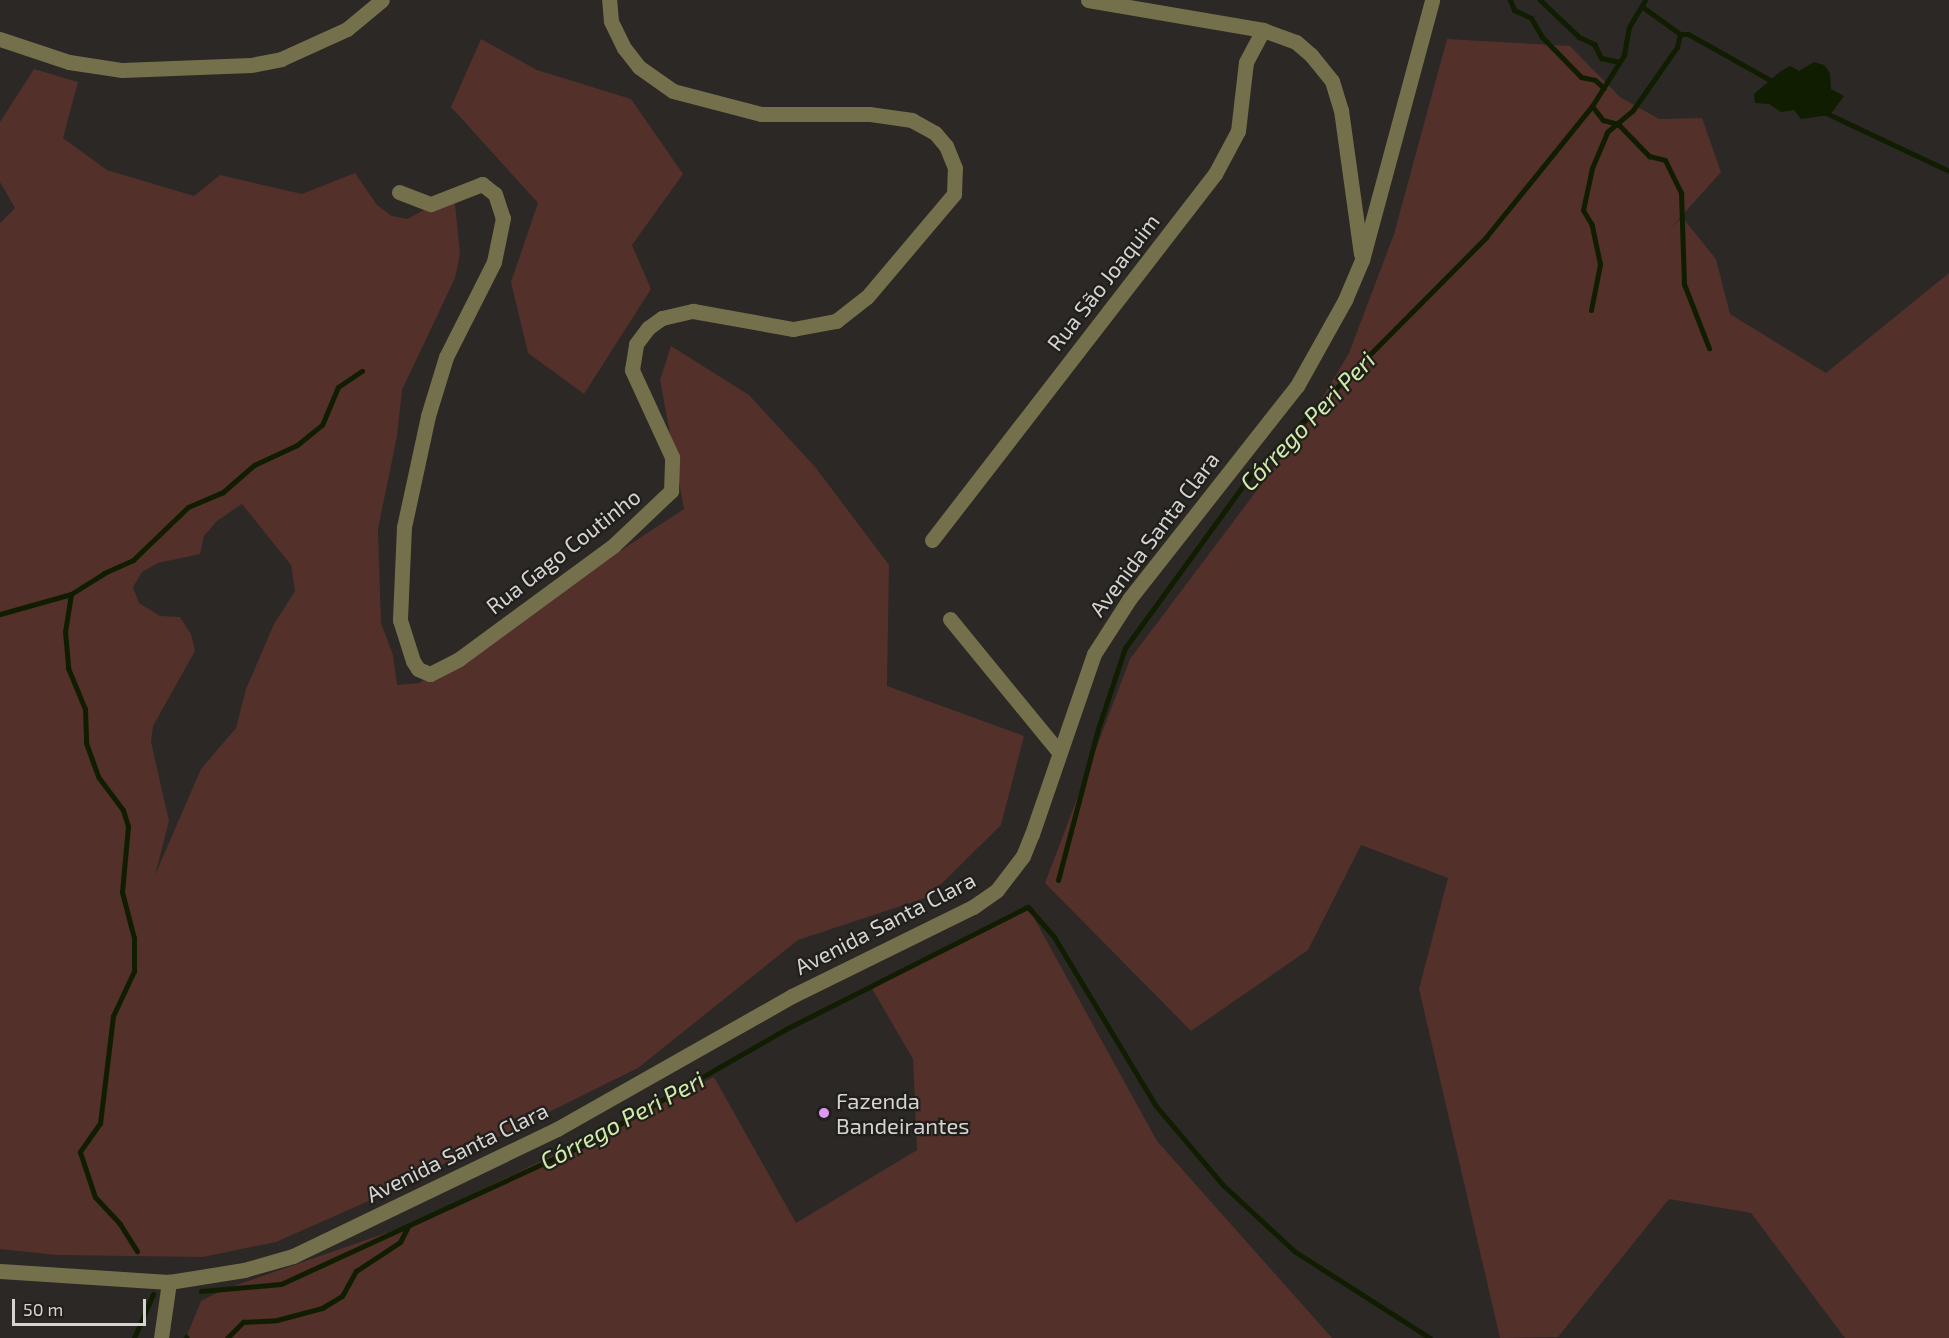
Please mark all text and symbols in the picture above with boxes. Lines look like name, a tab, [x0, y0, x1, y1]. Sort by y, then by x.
street label: Rua São Joaquim	[1041, 208, 1165, 356]
water label: Córrego Peri Peri	[1234, 346, 1380, 496]
street label: Avenida Santa Clara	[1084, 447, 1224, 621]
street label: Rua Gago Coutinho	[481, 483, 645, 619]
street label: Avenida Santa Clara	[790, 866, 980, 980]
water label: Córrego Peri Peri	[535, 1065, 709, 1175]
place label: Fazenda Bandeirantes	[836, 1087, 969, 1138]
street label: Avenida Santa Clara	[362, 1097, 552, 1207]
marker: Fazenda Bandeirantes	[817, 1106, 831, 1120]
scale bar	[15, 1287, 148, 1325]
text: 50 m	[23, 1298, 63, 1320]

